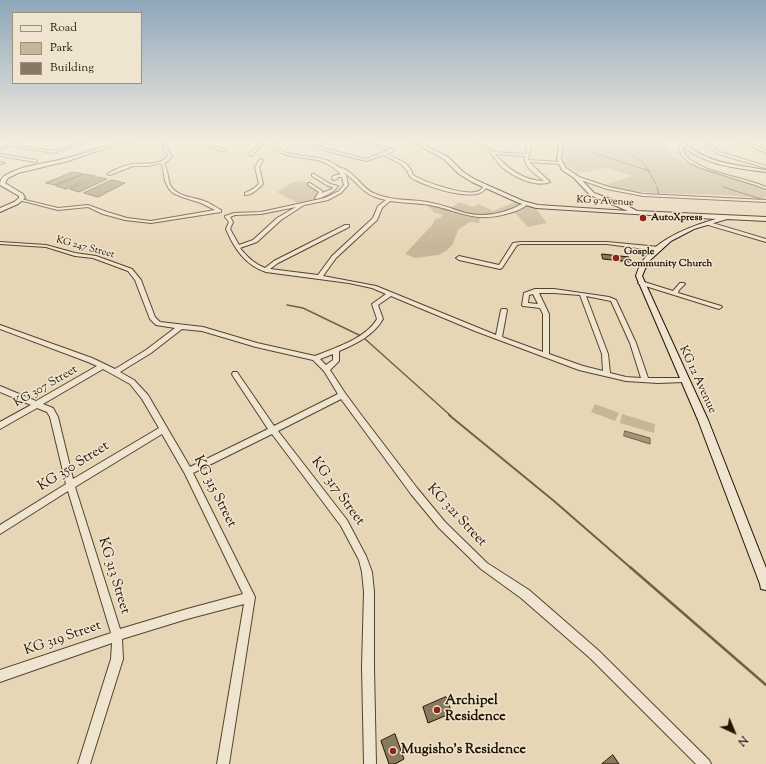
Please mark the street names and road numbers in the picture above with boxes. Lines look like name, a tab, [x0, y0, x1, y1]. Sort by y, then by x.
street label: KG 9 Avenue	[576, 195, 634, 209]
street label: KG 247 Street	[55, 234, 115, 262]
street label: KG 12 Avenue	[675, 344, 719, 416]
street label: KG 307 Street	[12, 363, 80, 411]
street label: KG 350 Street	[35, 438, 113, 496]
street label: KG 315 Street	[189, 453, 239, 531]
street label: KG 317 Street	[307, 454, 367, 530]
street label: KG 321 Street	[423, 481, 489, 551]
street label: KG 313 Street	[93, 536, 133, 616]
street label: KG 319 Street	[22, 618, 104, 660]

